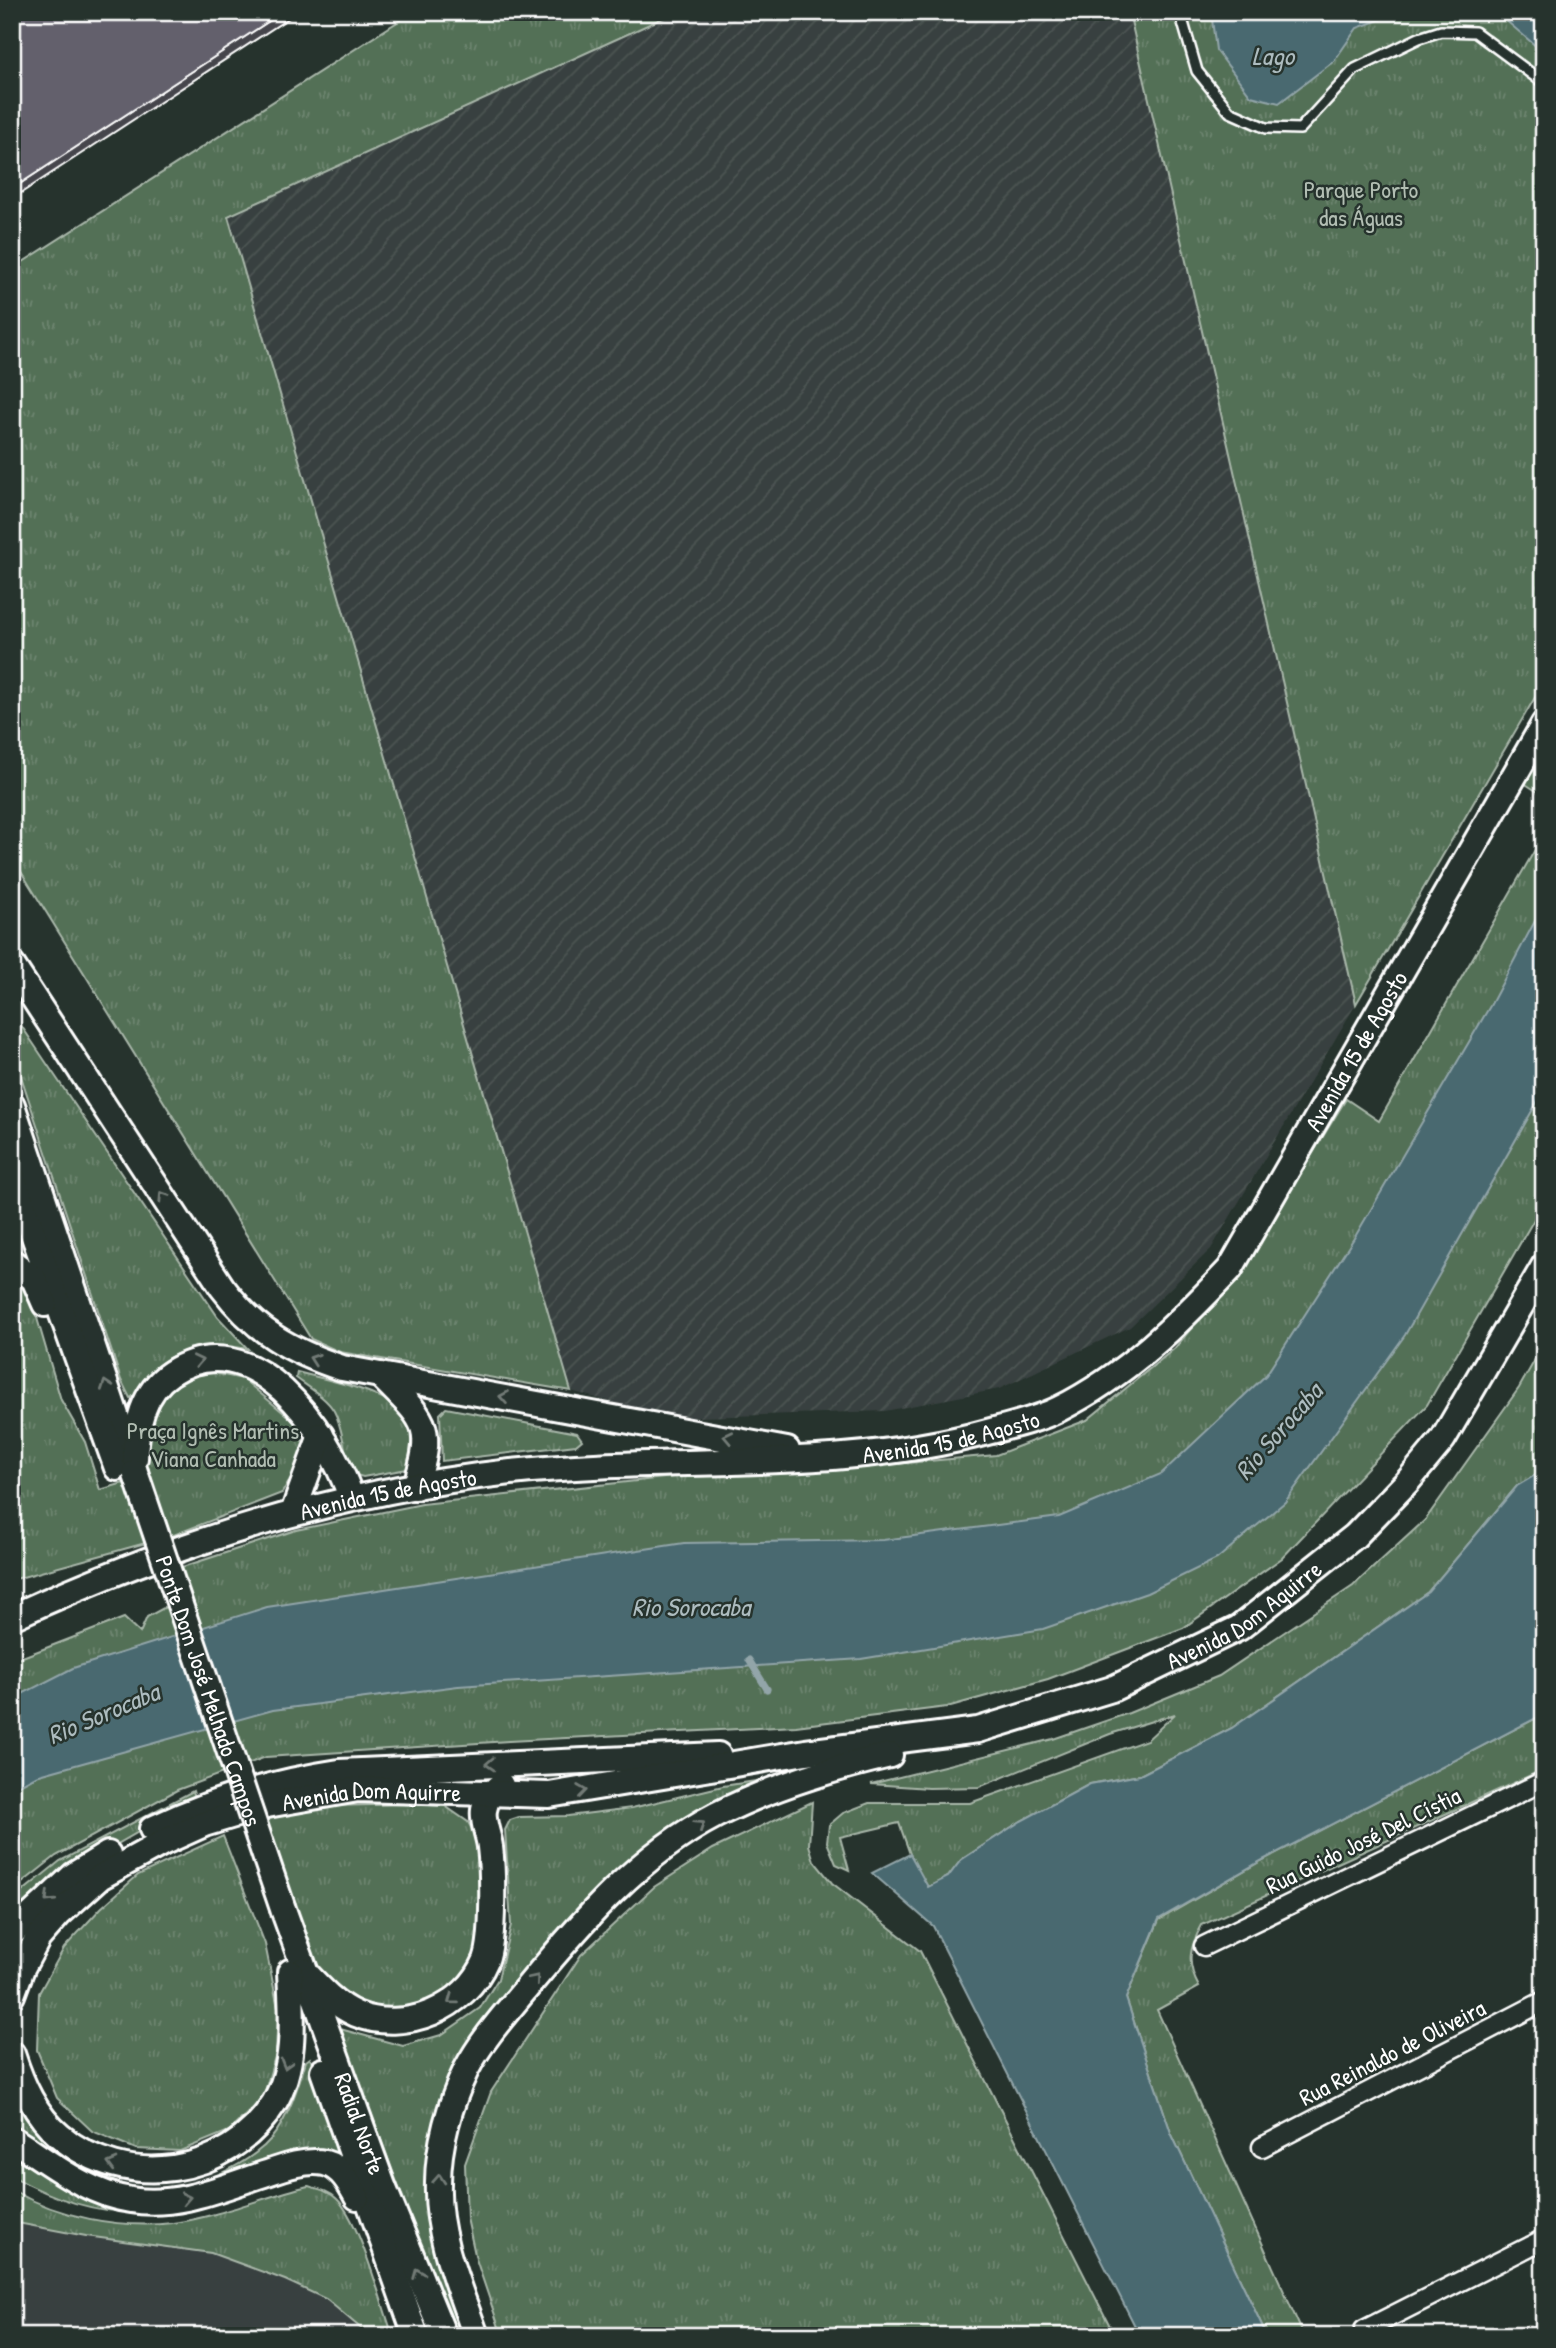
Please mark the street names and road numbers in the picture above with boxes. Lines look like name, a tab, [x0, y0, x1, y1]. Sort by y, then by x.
street label: Avenida 15 de Agosto	[1297, 965, 1414, 1137]
street label: Avenida 15 de Agosto	[861, 1402, 1044, 1470]
street label: Avenida 15 de Agosto	[296, 1460, 479, 1527]
street label: Ponte Dom José Melhado Campos	[148, 1551, 270, 1830]
street label: Avenida Dom Aguirre	[1161, 1552, 1328, 1677]
street label: Avenida Dom Aguirre	[280, 1773, 462, 1818]
street label: Rua Guido José Del Cístia	[1260, 1779, 1466, 1901]
street label: Rua Reinaldo de Oliveira	[1293, 1991, 1491, 2113]
street label: Radial Norte	[327, 2068, 394, 2179]

